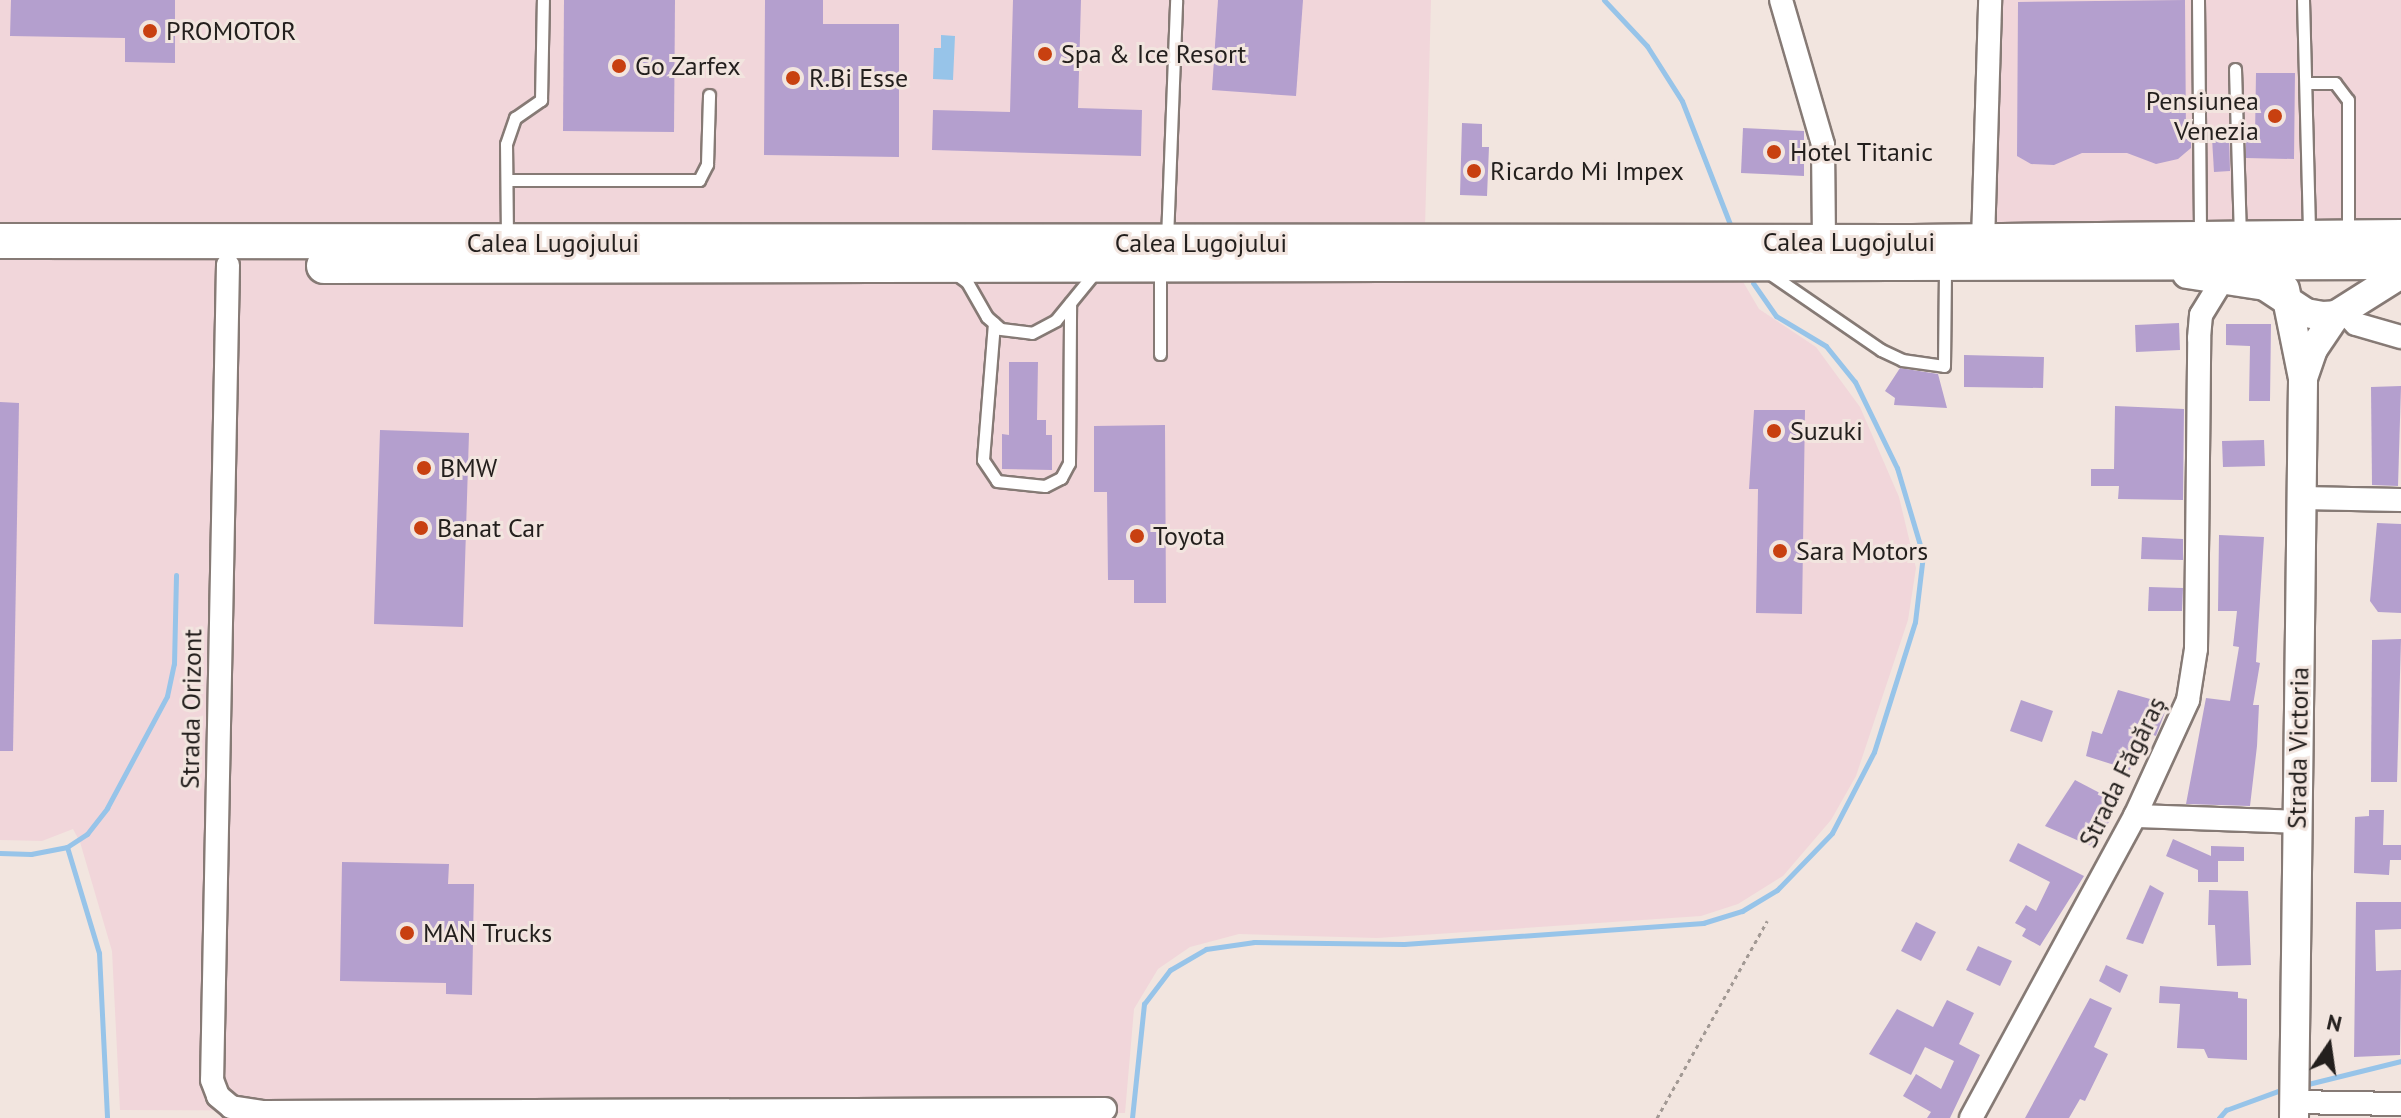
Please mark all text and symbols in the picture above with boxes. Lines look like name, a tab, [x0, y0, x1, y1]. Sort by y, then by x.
place label: PROMOTOR	[166, 15, 296, 47]
marker: PROMOTOR	[141, 22, 159, 40]
place label: Spa & Ice Resort	[1061, 38, 1246, 70]
marker: Spa & Ice Resort	[1036, 45, 1054, 63]
place label: Go Zarfex	[635, 50, 741, 82]
marker: Go Zarfex	[610, 57, 628, 75]
place label: R.Bi Esse	[809, 62, 908, 94]
marker: R.Bi Esse	[784, 69, 802, 87]
place label: Pensiunea Venezia	[2146, 85, 2259, 146]
marker: Pensiunea Venezia	[2266, 107, 2284, 125]
place label: Hotel Titanic	[1790, 136, 1934, 168]
marker: Hotel Titanic	[1765, 143, 1783, 161]
place label: Ricardo Mi Impex	[1490, 155, 1684, 187]
marker: Ricardo Mi Impex	[1465, 162, 1483, 180]
street label: Calea Lugojului	[1763, 226, 1935, 258]
street label: Calea Lugojului	[467, 227, 639, 259]
street label: Calea Lugojului	[1115, 227, 1287, 259]
place label: Suzuki	[1790, 415, 1863, 447]
marker: Suzuki	[1765, 422, 1783, 440]
place label: BMW	[440, 452, 497, 484]
marker: BMW	[415, 459, 433, 477]
place label: Banat Car	[437, 512, 544, 544]
marker: Banat Car	[412, 519, 430, 537]
place label: Toyota	[1153, 520, 1225, 552]
marker: Toyota	[1128, 527, 1146, 545]
place label: Sara Motors	[1796, 535, 1928, 567]
marker: Sara Motors	[1771, 542, 1789, 560]
street label: Strada Orizont	[174, 629, 208, 789]
street label: Strada Victoria	[2281, 666, 2315, 830]
street label: Strada Făgăraș	[2072, 691, 2172, 853]
place label: MAN Trucks	[423, 917, 553, 949]
marker: MAN Trucks	[398, 924, 416, 942]
north arrow	[2289, 1006, 2369, 1086]
text: N	[2324, 1007, 2345, 1038]

